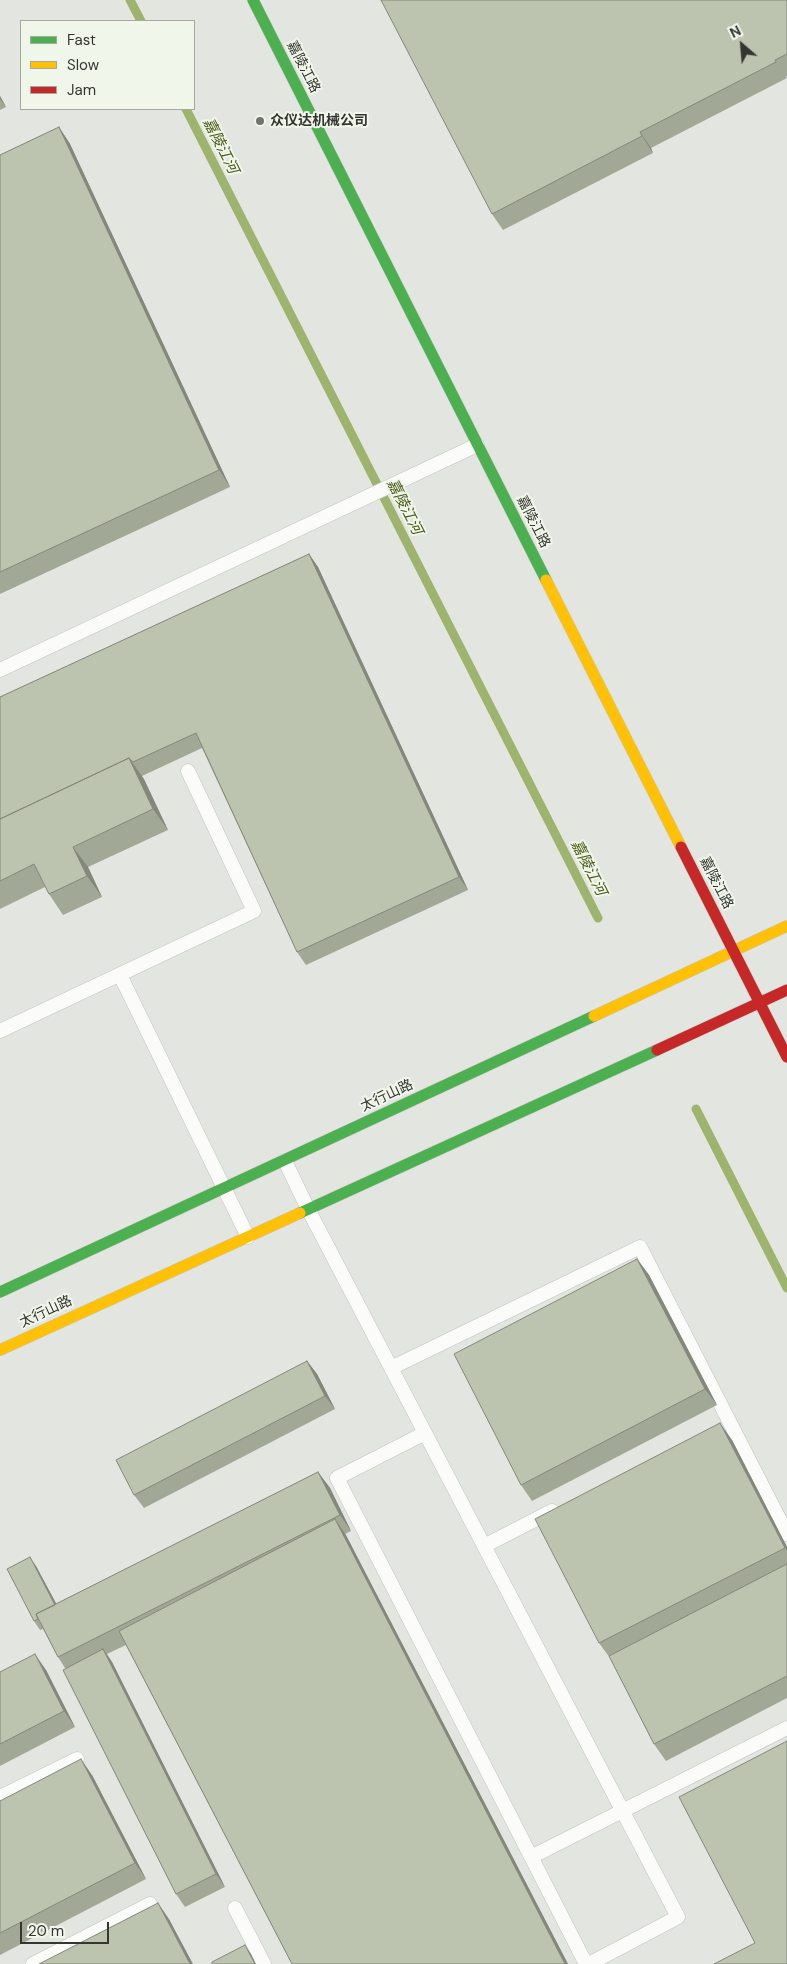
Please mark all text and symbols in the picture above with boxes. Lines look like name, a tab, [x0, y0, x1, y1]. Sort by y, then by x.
legend	[20, 20, 195, 110]
north arrow	[717, 20, 767, 70]
text: N	[727, 21, 744, 42]
text: Fast	[67, 30, 96, 50]
street label: 嘉陵江路	[283, 38, 323, 96]
text: Slow	[67, 55, 99, 75]
text: Jam	[67, 80, 96, 100]
place label: 众仪达机械公司	[270, 113, 368, 129]
water label: 嘉陵江河	[198, 115, 242, 177]
marker: 众仪达机械公司	[254, 115, 266, 127]
water label: 嘉陵江河	[382, 476, 426, 538]
street label: 嘉陵江路	[513, 493, 553, 551]
water label: 嘉陵江河	[566, 837, 610, 899]
street label: 嘉陵江路	[696, 854, 736, 912]
street label: 太行山路	[358, 1077, 416, 1115]
street label: 太行山路	[17, 1293, 75, 1331]
scale bar	[22, 1912, 111, 1944]
text: 20 m	[28, 1921, 64, 1941]

